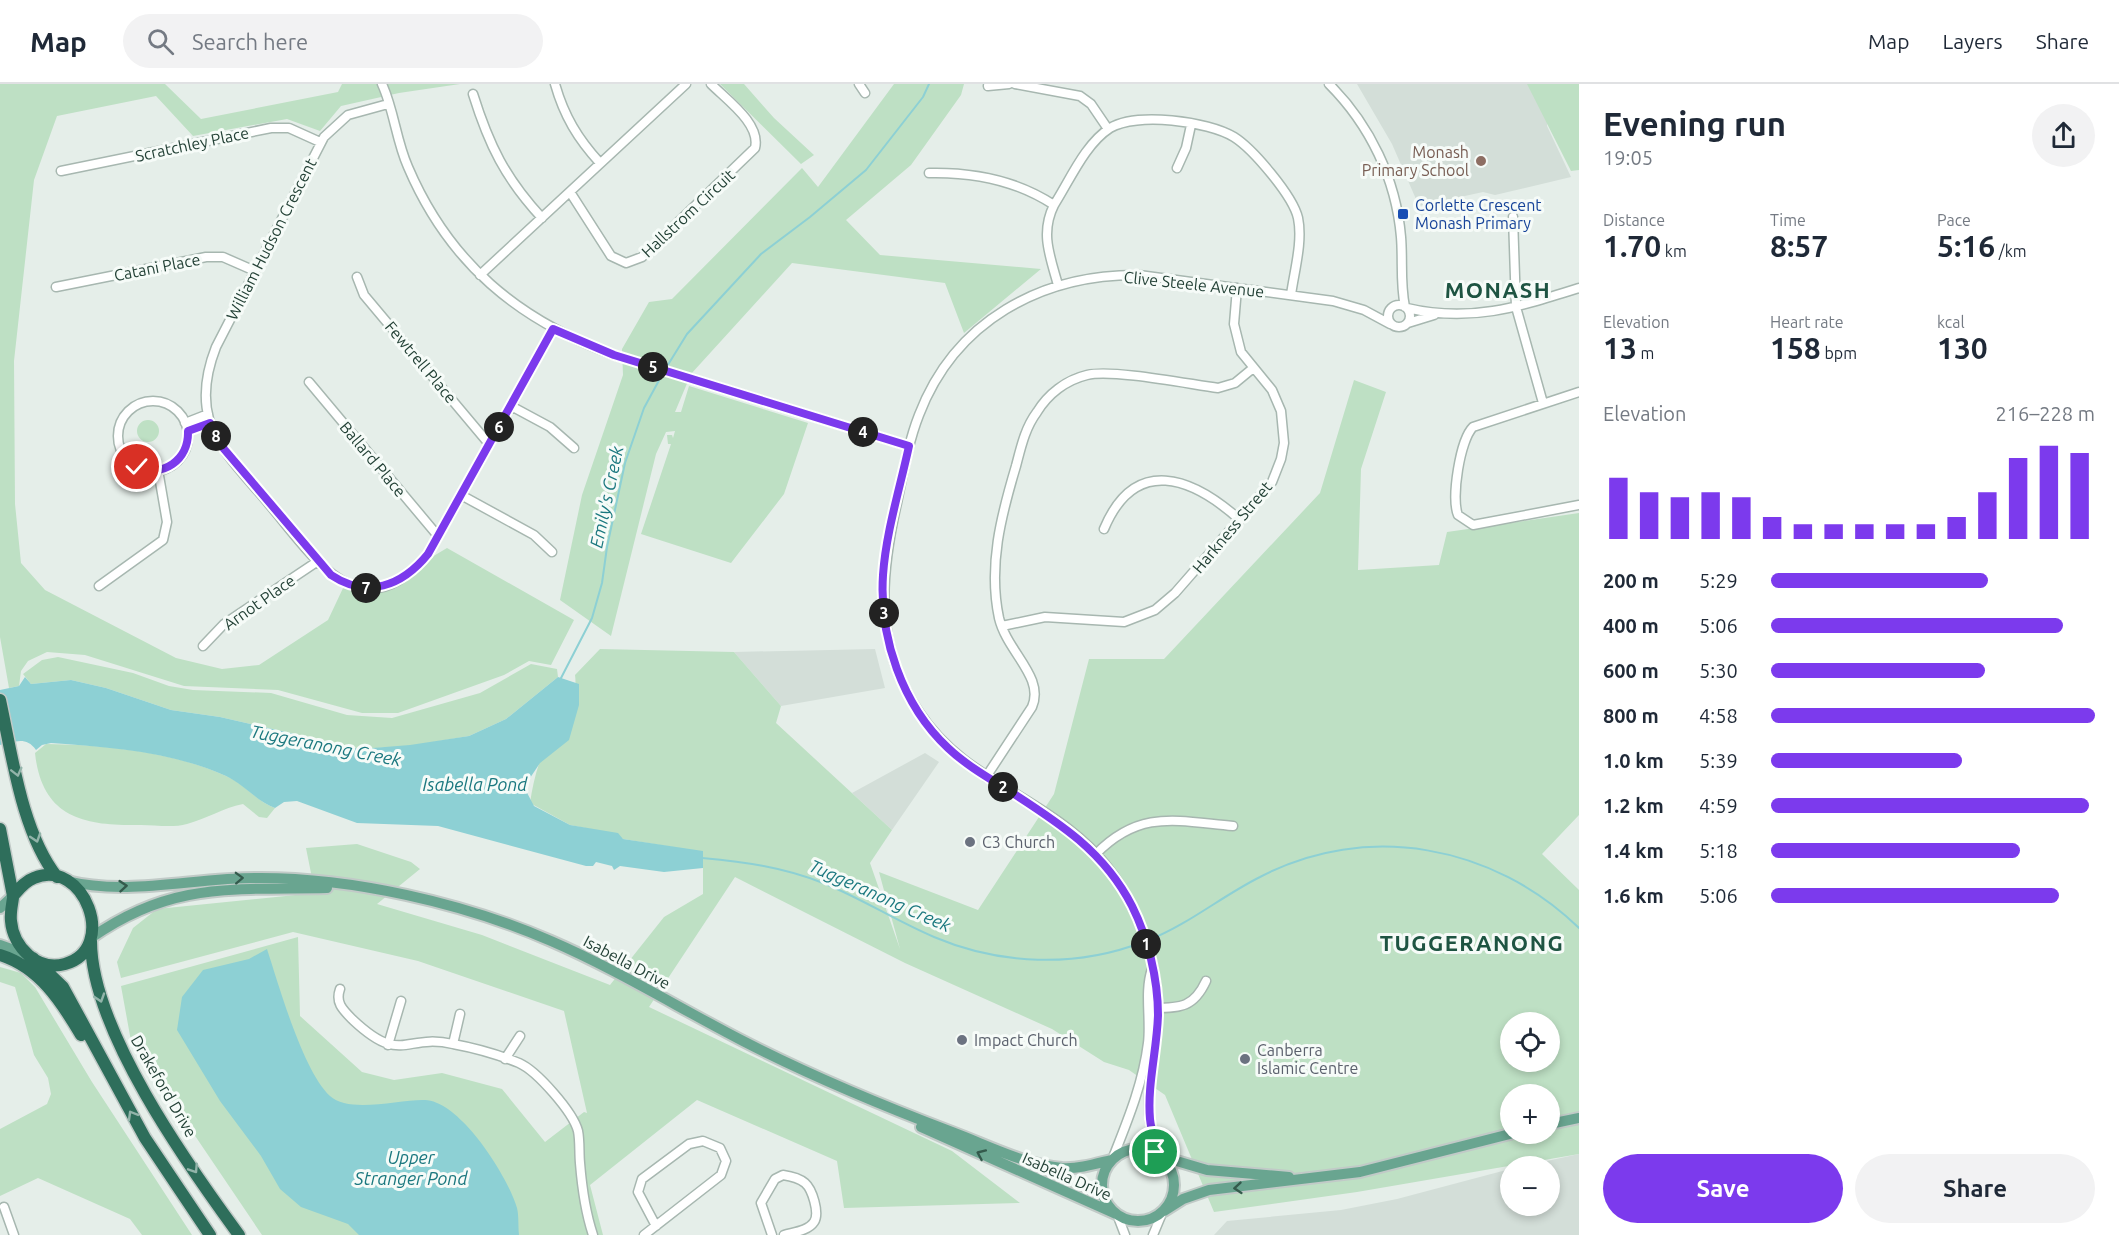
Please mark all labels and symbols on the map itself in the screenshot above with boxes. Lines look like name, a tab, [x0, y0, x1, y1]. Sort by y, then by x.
street label: Scratchley Place	[134, 123, 250, 165]
place label: Monash Primary School	[1362, 143, 1469, 179]
marker: Monash Primary School	[1474, 154, 1488, 168]
street label: William Hudson Crescent	[222, 155, 320, 323]
street label: Hallstrom Circuit	[638, 165, 739, 261]
place label: Corlette Crescent Monash Primary	[1415, 196, 1542, 232]
marker: Corlette Crescent Monash Primary	[1396, 207, 1410, 221]
street label: Catani Place	[112, 250, 202, 284]
street label: Clive Steele Avenue	[1123, 268, 1265, 300]
district label: MONASH	[1445, 277, 1551, 302]
street label: Fewtrell Place	[382, 317, 460, 407]
pin: 5	[638, 352, 668, 382]
pin: 6	[484, 412, 514, 442]
pin: 4	[848, 417, 878, 447]
street label: Ballard Place	[336, 418, 410, 500]
pin: 8	[201, 421, 231, 451]
pin	[111, 441, 162, 492]
water label: Emily's Creek	[585, 443, 627, 550]
street label: Harkness Street	[1189, 477, 1276, 576]
street label: Arnot Place	[220, 571, 298, 633]
pin: 7	[351, 573, 381, 603]
pin: 3	[869, 598, 899, 628]
water label: Tuggeranong Creek	[249, 721, 404, 770]
one-way arrow	[9, 767, 22, 777]
pin: 2	[988, 772, 1018, 802]
water label: Isabella Pond	[423, 774, 528, 794]
one-way arrow	[29, 832, 41, 843]
place label: C3 Church	[982, 833, 1055, 851]
marker: C3 Church	[963, 835, 977, 849]
water label: Tuggeranong Creek	[807, 855, 955, 936]
one-way arrow	[234, 872, 243, 884]
one-way arrow	[119, 880, 128, 893]
pin: 1	[1131, 929, 1161, 959]
district label: TUGGERANONG	[1380, 930, 1564, 955]
street label: Isabella Drive	[581, 932, 673, 992]
one-way arrow	[93, 992, 105, 1003]
place label: Impact Church	[974, 1031, 1078, 1049]
street label: Drakeford Drive	[128, 1032, 200, 1140]
marker: Impact Church	[955, 1033, 969, 1047]
place label: Canberra Islamic Centre	[1257, 1041, 1358, 1077]
marker: Canberra Islamic Centre	[1238, 1052, 1252, 1066]
one-way arrow	[128, 1111, 140, 1122]
pin	[1129, 1126, 1180, 1177]
water label: Upper Stranger Pond	[354, 1147, 468, 1188]
street label: Isabella Drive	[1020, 1148, 1114, 1204]
one-way arrow	[976, 1150, 987, 1162]
one-way arrow	[187, 1162, 198, 1173]
one-way arrow	[1234, 1181, 1243, 1194]

